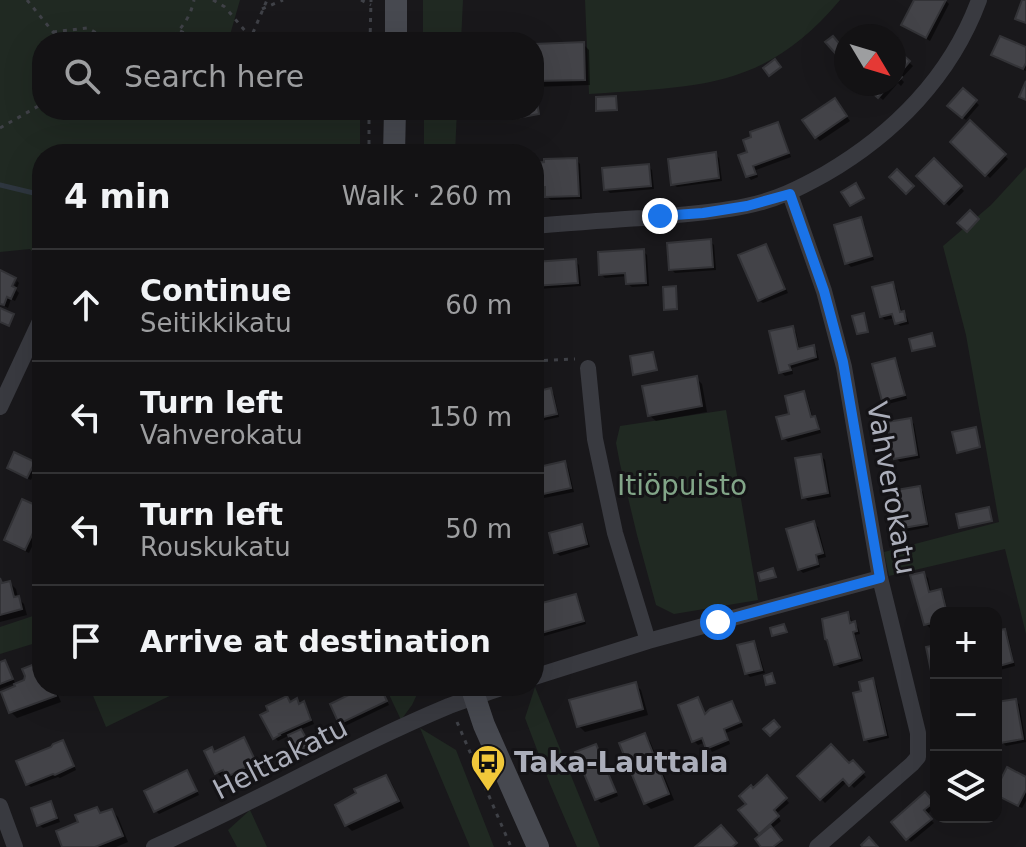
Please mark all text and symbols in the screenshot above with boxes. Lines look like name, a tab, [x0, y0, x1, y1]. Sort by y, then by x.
north arrow	[834, 24, 906, 96]
search box	[32, 32, 544, 120]
icon: search	[60, 54, 104, 98]
text: Search here	[124, 59, 304, 94]
text: 4 min	[64, 176, 171, 216]
text: Walk · 260 m	[342, 181, 512, 211]
route end	[642, 198, 678, 234]
text: Continue	[140, 273, 292, 308]
icon: ahead	[64, 283, 108, 327]
text: 60 m	[445, 290, 512, 320]
text: Seitikkikatu	[140, 308, 292, 338]
text: Turn left	[140, 385, 283, 420]
icon: left	[64, 395, 108, 439]
street label: Vahverokatu	[860, 399, 923, 577]
text: 150 m	[429, 402, 512, 432]
text: Vahverokatu	[140, 420, 303, 450]
park label: Itiöpuisto	[617, 469, 747, 502]
text: Turn left	[140, 497, 283, 532]
icon: left	[64, 507, 108, 551]
text: 50 m	[445, 514, 512, 544]
text: Rouskukatu	[140, 532, 291, 562]
route start	[700, 604, 736, 640]
map controls	[930, 607, 1002, 823]
button: +	[930, 607, 1002, 679]
icon: arrive	[64, 619, 108, 663]
text: Arrive at destination	[140, 624, 491, 659]
button: −	[930, 679, 1002, 751]
street label: Helttakatu	[207, 710, 353, 806]
bus stop icon: Taka-Lauttala	[469, 743, 507, 793]
place label: Taka-Lauttala	[514, 746, 728, 779]
button: layers	[930, 751, 1002, 823]

